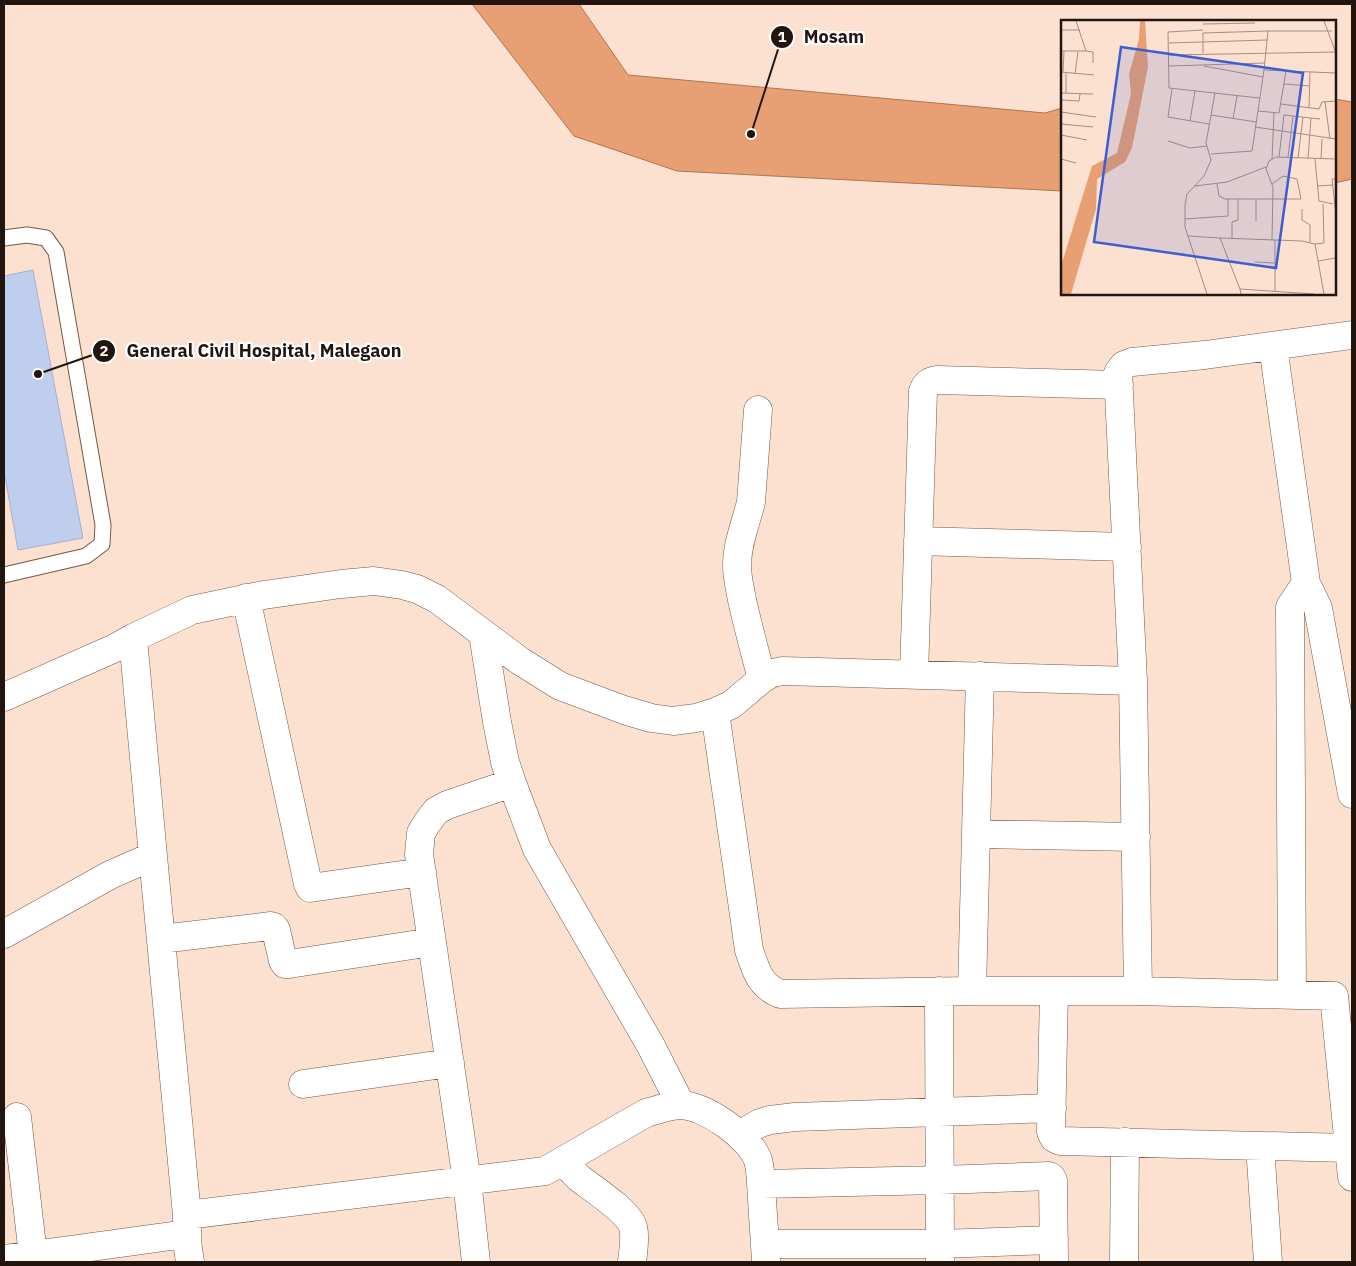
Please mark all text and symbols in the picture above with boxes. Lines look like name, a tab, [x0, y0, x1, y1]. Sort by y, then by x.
callout: Mosam	[769, 20, 874, 53]
inset map	[1061, 20, 1336, 295]
text: Mosam	[804, 25, 864, 48]
text: 1	[777, 27, 787, 46]
callout: General Civil Hospital, Malegaon	[91, 334, 411, 367]
text: General Civil Hospital, Malegaon	[127, 339, 401, 362]
text: 2	[99, 341, 109, 360]

